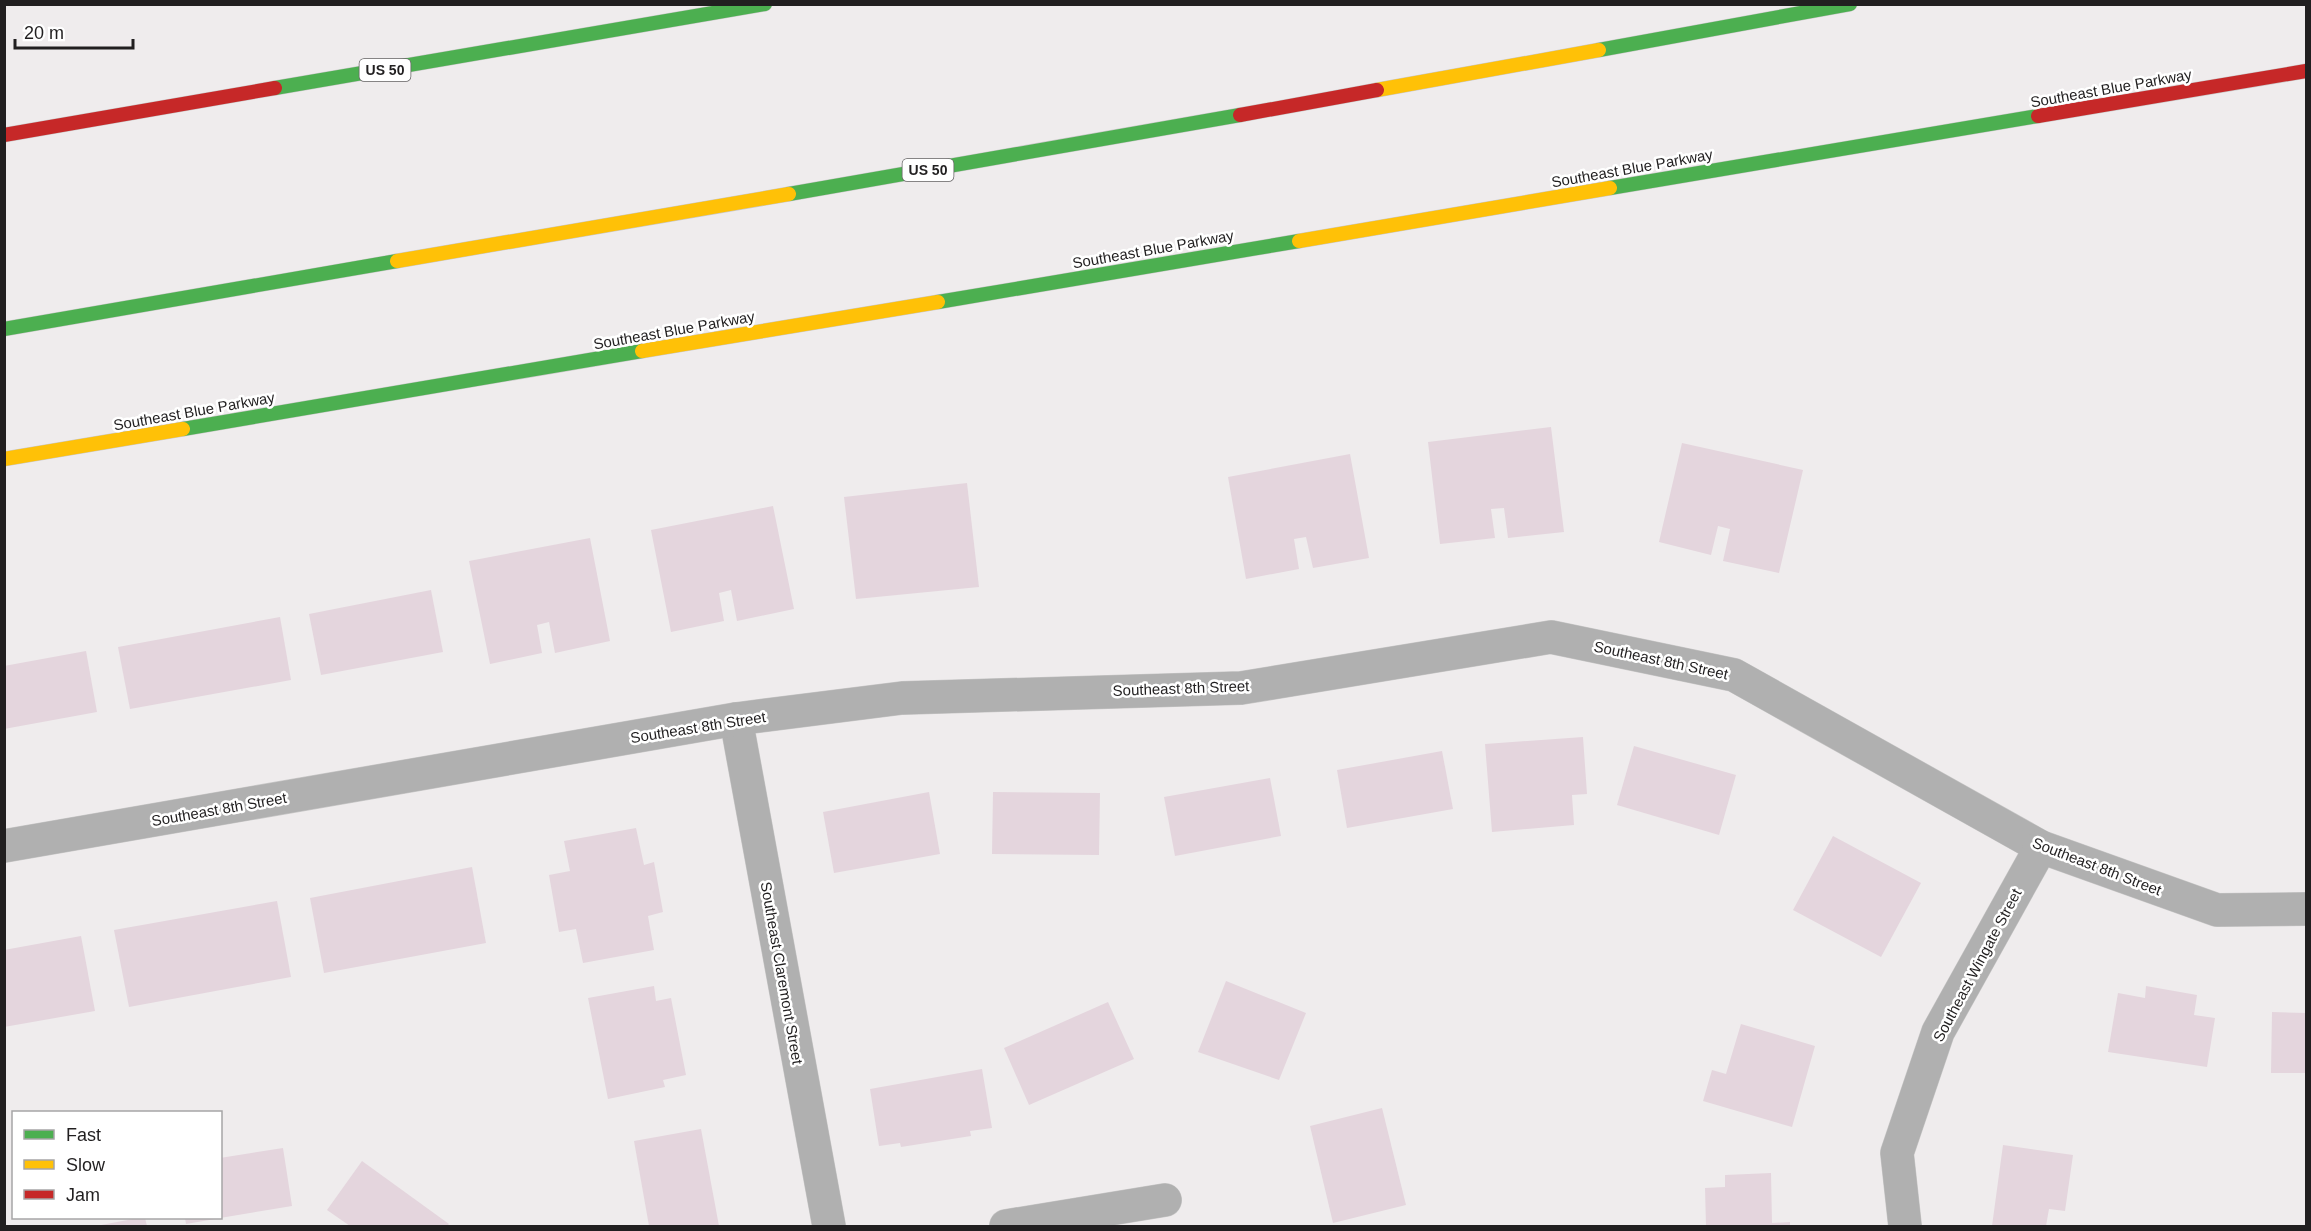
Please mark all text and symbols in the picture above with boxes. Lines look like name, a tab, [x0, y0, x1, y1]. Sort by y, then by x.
scale bar	[15, 12, 134, 50]
text: 20 m	[24, 23, 64, 43]
road number: US 50	[360, 59, 410, 81]
street label: Southeast Blue Parkway	[2029, 65, 2193, 111]
street label: Southeast Blue Parkway	[1550, 145, 1714, 191]
road number: US 50	[902, 159, 954, 181]
street label: Southeast Blue Parkway	[1071, 226, 1235, 272]
street label: Southeast Blue Parkway	[592, 307, 756, 353]
street label: Southeast Blue Parkway	[112, 388, 276, 434]
street label: Southeast 8th Street	[1592, 637, 1730, 683]
street label: Southeast 8th Street	[1112, 677, 1250, 699]
street label: Southeast 8th Street	[629, 708, 768, 746]
street label: Southeast 8th Street	[150, 789, 289, 829]
street label: Southeast 8th Street	[2030, 834, 2165, 899]
street label: Southeast Claremont Street	[758, 880, 807, 1066]
street label: Southeast Wingate Street	[1929, 885, 2025, 1044]
legend	[12, 1111, 222, 1219]
text: Fast	[66, 1125, 101, 1145]
text: Slow	[66, 1155, 106, 1175]
text: Jam	[66, 1185, 100, 1205]

